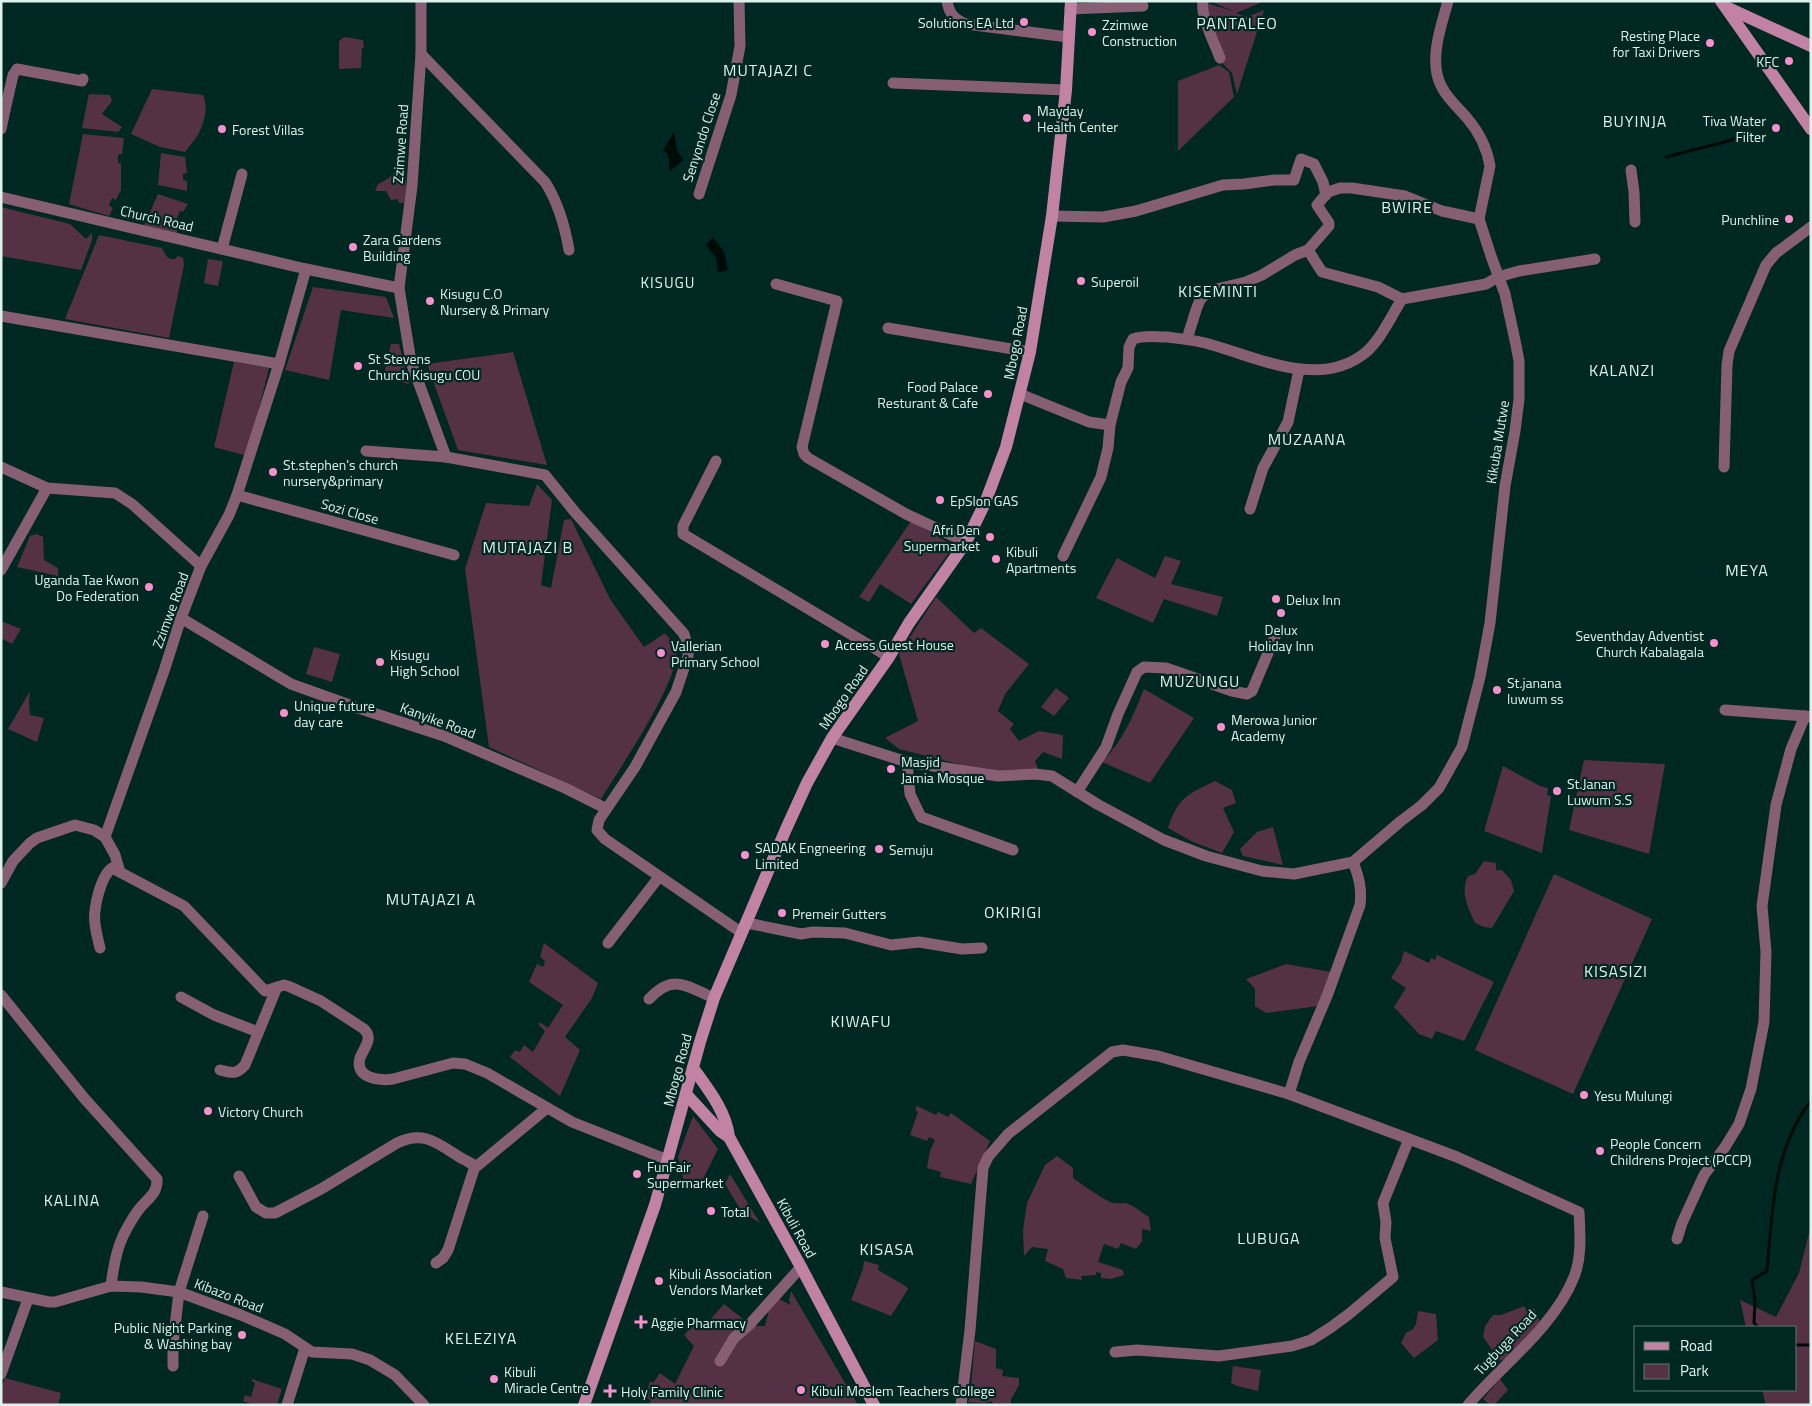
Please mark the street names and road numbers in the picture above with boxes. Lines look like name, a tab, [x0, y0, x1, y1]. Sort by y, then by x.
street label: Senyondo Close	[677, 89, 725, 185]
street label: Zzimwe Road	[387, 104, 413, 184]
street label: Church Road	[118, 199, 196, 237]
street label: Mbogo Road	[998, 304, 1032, 382]
street label: Kikuba Mutwe	[1480, 399, 1514, 485]
street label: Sozi Close	[319, 493, 381, 529]
street label: Zzimwe Road	[147, 569, 193, 651]
street label: Mbogo Road	[813, 660, 873, 734]
street label: Kanyike Road	[397, 697, 479, 743]
street label: Mbogo Road	[657, 1031, 697, 1109]
street label: Kibuli Road	[772, 1194, 822, 1262]
street label: Kibazo Road	[191, 1272, 267, 1318]
street label: Tugbuga Road	[1469, 1304, 1541, 1380]

